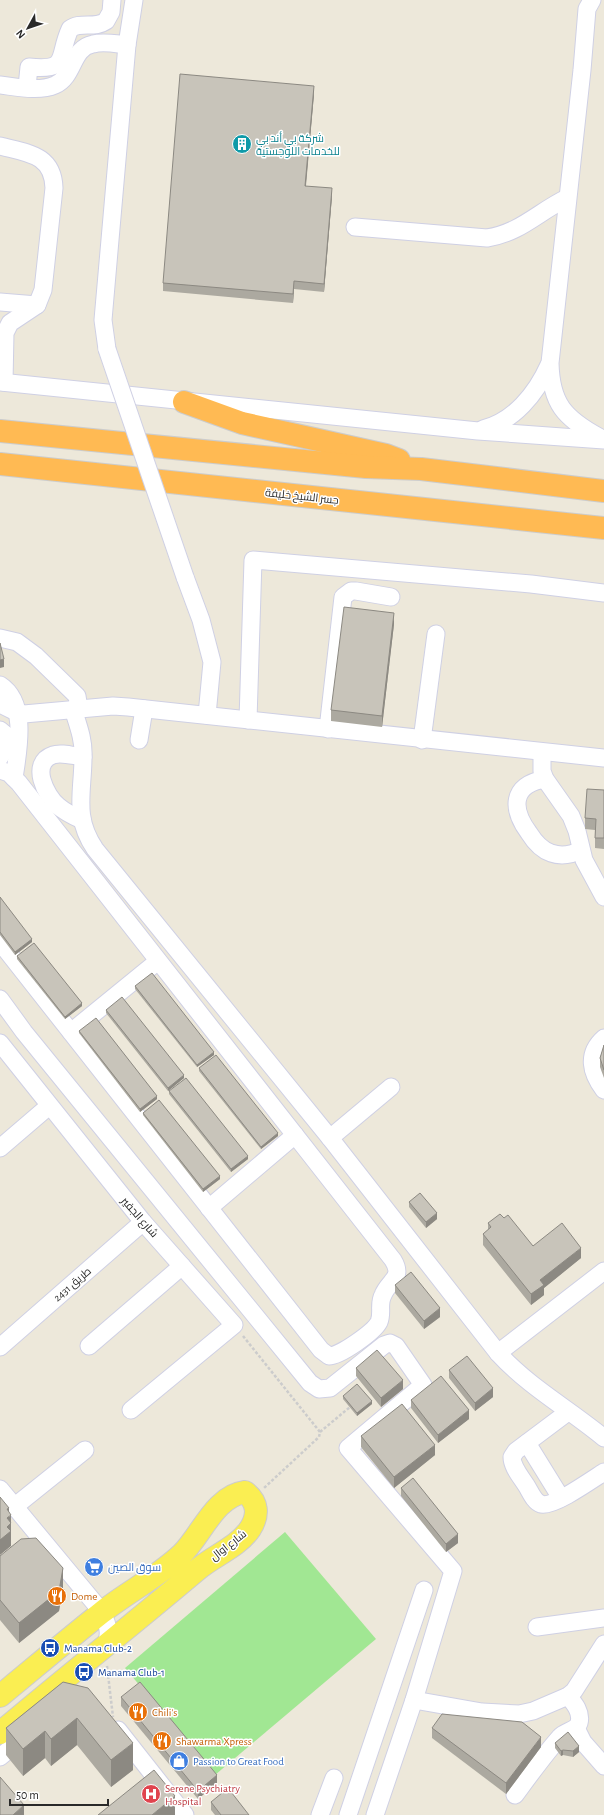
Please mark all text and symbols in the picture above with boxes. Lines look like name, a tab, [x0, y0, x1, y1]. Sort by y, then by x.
north arrow	[8, 8, 48, 48]
text: N	[14, 28, 27, 41]
place label: شركة بي أند بي للخدمات اللوجستية	[256, 131, 340, 158]
building icon: شركة بي أند بي للخدمات اللوجستية	[231, 133, 253, 155]
street label: جسر الشيخ خليفة	[264, 487, 339, 508]
street label: شارع الجفير	[117, 1194, 160, 1241]
street label: طريق 2431	[52, 1265, 94, 1304]
street label: شارع اوال	[208, 1528, 250, 1564]
supermarket icon: سوق الصين	[83, 1556, 105, 1578]
place label: سوق الصين	[108, 1562, 161, 1574]
restaurant icon: Dome	[46, 1585, 68, 1607]
place label: Dome	[71, 1591, 97, 1602]
bus stop icon: Manama Club-2	[39, 1637, 61, 1659]
place label: Manama Club-2	[64, 1643, 132, 1654]
bus stop icon: Manama Club-1	[73, 1661, 95, 1683]
place label: Manama Club-1	[98, 1667, 165, 1678]
restaurant icon: Chili's	[127, 1701, 149, 1723]
place label: Chili's	[152, 1707, 177, 1718]
restaurant icon: Shawarma Xpress	[151, 1730, 173, 1752]
place label: Shawarma Xpress	[176, 1736, 252, 1747]
shop icon: Passion to Great Food	[168, 1750, 190, 1772]
place label: Passion to Great Food	[193, 1756, 284, 1767]
scale bar	[10, 1781, 108, 1807]
hospital icon: Serene Psychiatry Hospital	[140, 1783, 162, 1805]
place label: Serene Psychiatry Hospital	[165, 1783, 240, 1807]
text: 50 m	[16, 1789, 39, 1801]

